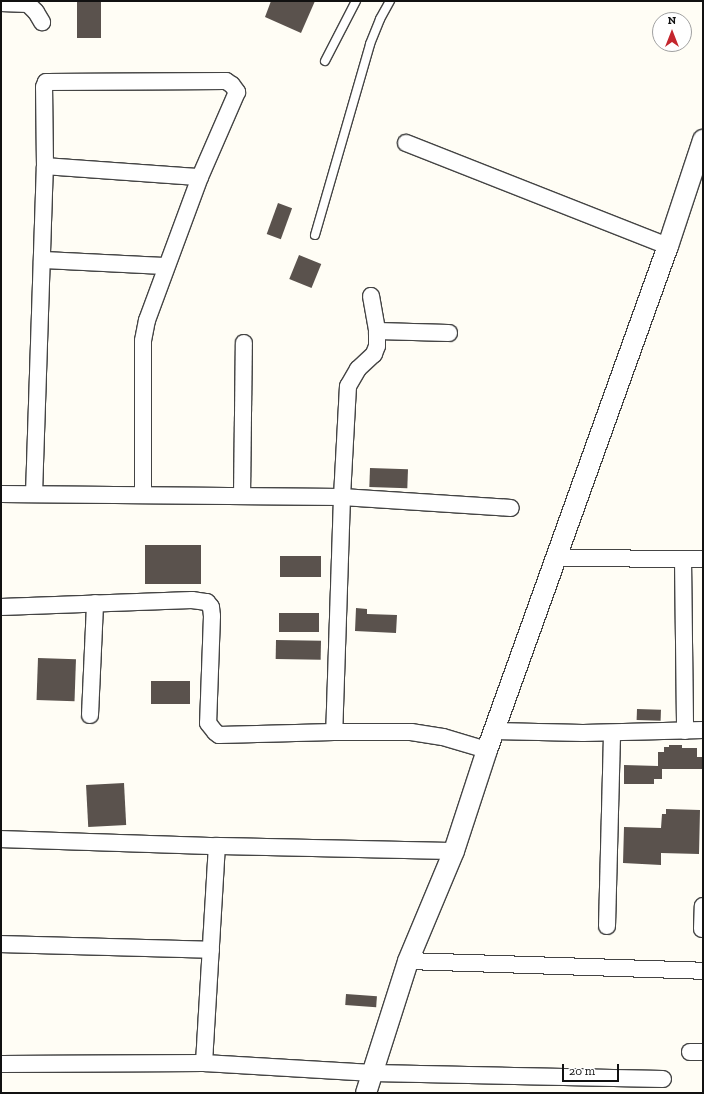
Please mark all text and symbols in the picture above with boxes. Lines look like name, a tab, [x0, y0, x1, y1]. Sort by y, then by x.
north arrow	[652, 12, 692, 52]
text: N	[668, 14, 676, 27]
scale bar	[564, 1056, 621, 1082]
text: 20 m	[569, 1064, 595, 1078]

